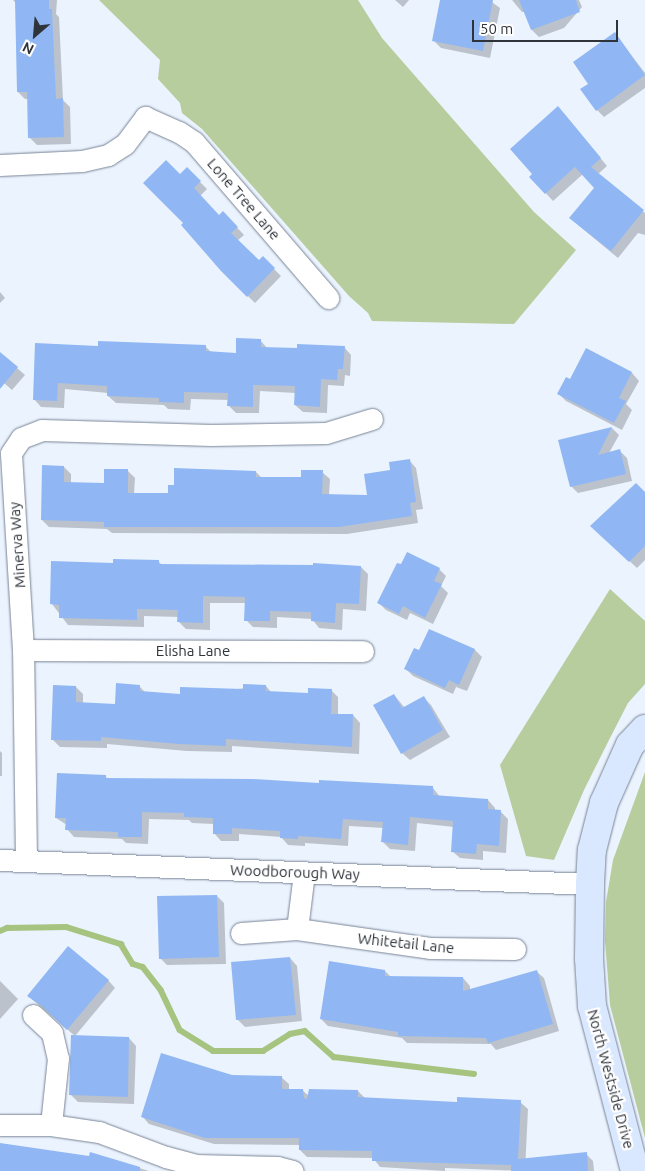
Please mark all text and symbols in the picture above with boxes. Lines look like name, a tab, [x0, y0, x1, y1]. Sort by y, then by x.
north arrow	[10, 10, 60, 60]
scale bar	[475, 10, 621, 42]
text: 50 m	[480, 20, 513, 37]
text: N	[20, 39, 36, 58]
street label: Lone Tree Lane	[204, 154, 284, 244]
street label: Minerva Way	[5, 501, 29, 589]
street label: Elisha Lane	[156, 642, 230, 660]
street label: Woodborough Way	[230, 861, 360, 883]
street label: Whitetail Lane	[357, 929, 455, 957]
street label: North Westside Drive	[584, 1007, 638, 1151]

